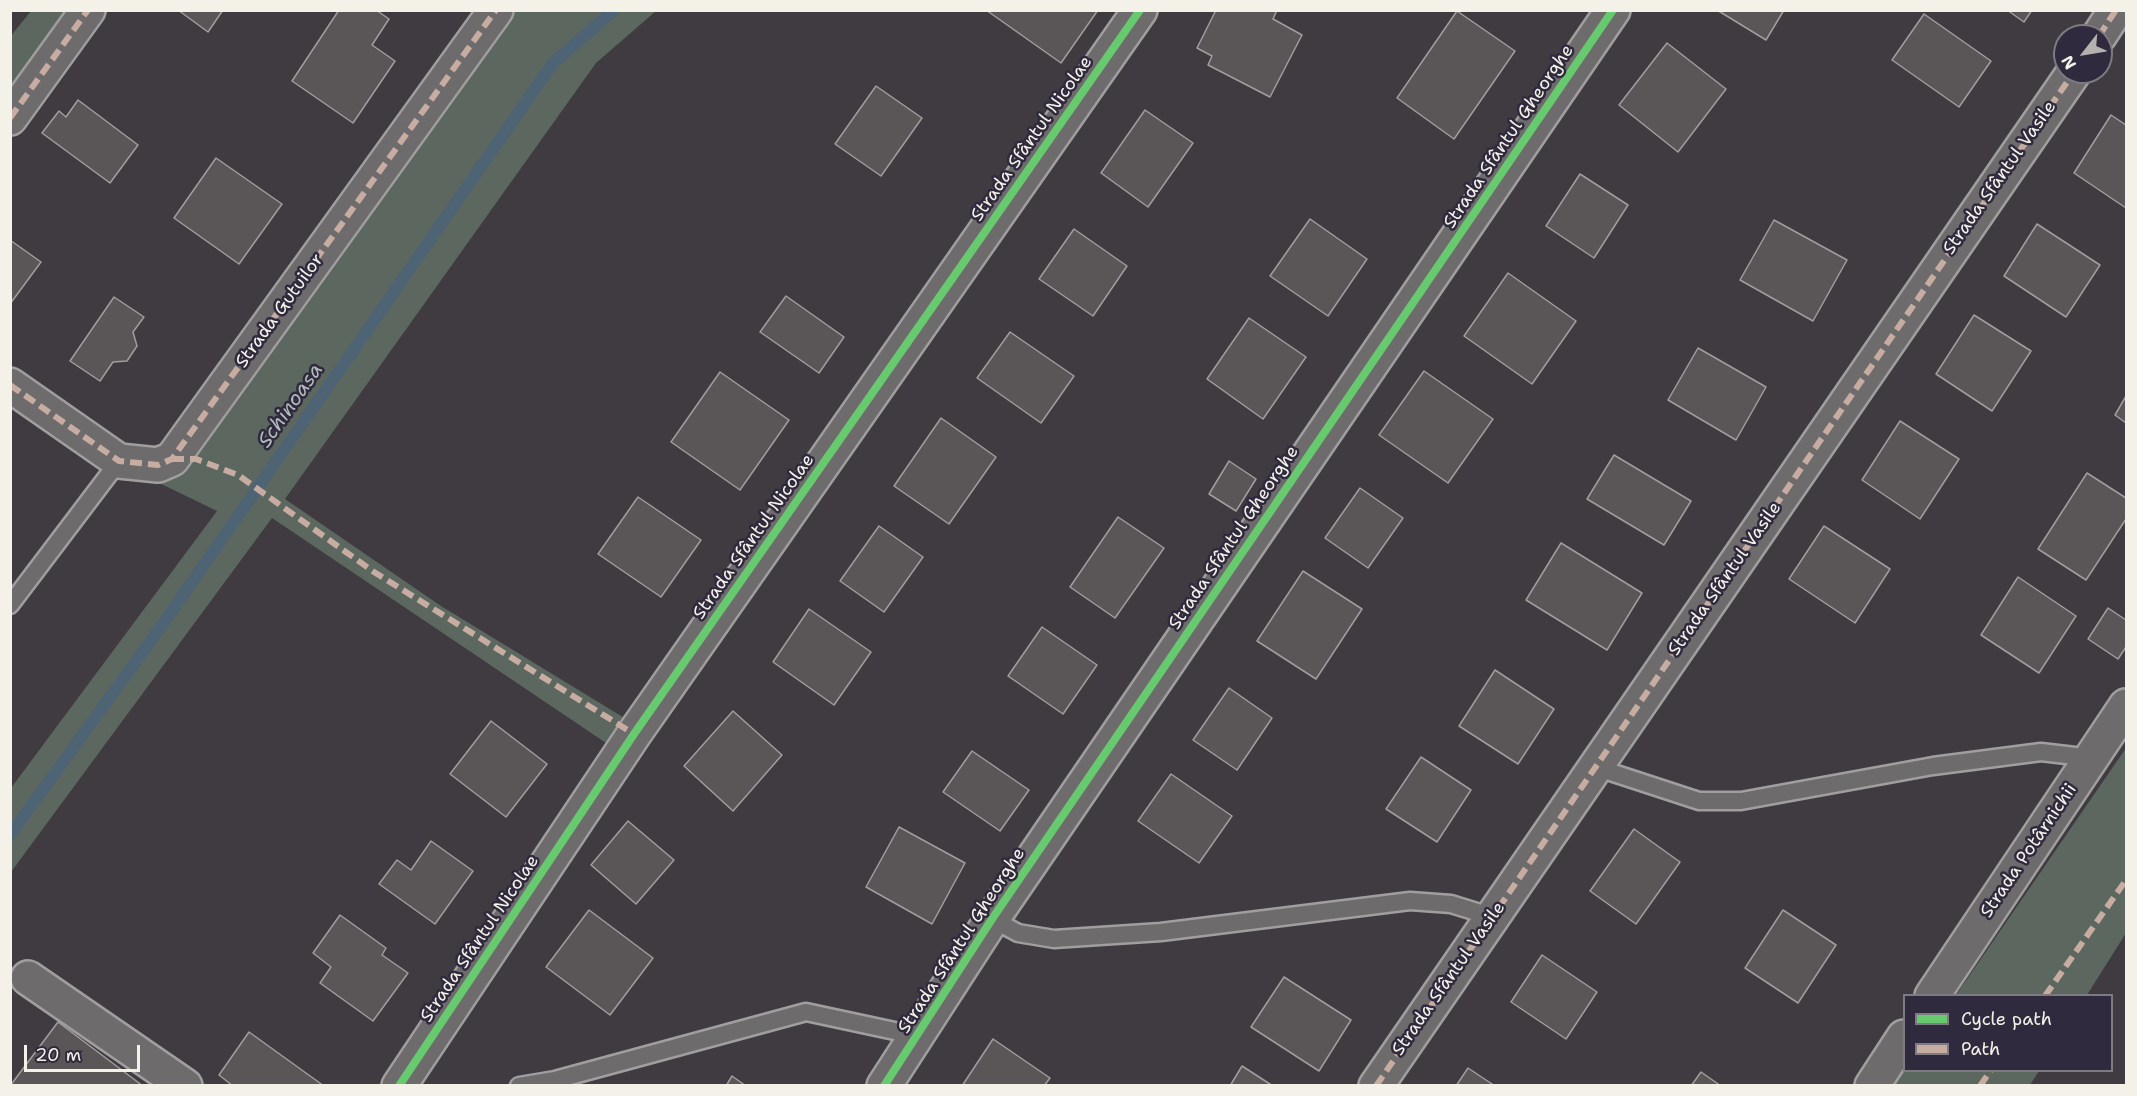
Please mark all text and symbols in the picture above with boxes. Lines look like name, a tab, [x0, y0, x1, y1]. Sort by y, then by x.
north arrow	[2053, 24, 2113, 84]
street label: Strada Sfântul Gheorghe	[1439, 41, 1579, 233]
street label: Strada Sfântul Nicolae	[967, 52, 1097, 226]
text: N	[2057, 52, 2081, 73]
street label: Strada Sfântul Vasile	[1939, 97, 2061, 259]
street label: Strada Gutuilor	[231, 250, 329, 372]
water label: Schinoasa	[253, 359, 329, 453]
street label: Strada Sfântul Gheorghe	[1164, 442, 1304, 634]
street label: Strada Sfântul Nicolae	[689, 450, 819, 624]
street label: Strada Sfântul Vasile	[1664, 498, 1786, 660]
street label: Strada Potârnichii	[1976, 780, 2082, 922]
street label: Strada Sfântul Gheorghe	[894, 844, 1030, 1038]
street label: Strada Sfântul Nicolae	[416, 851, 544, 1027]
street label: Strada Sfântul Vasile	[1388, 898, 1510, 1060]
legend	[1903, 994, 2113, 1072]
text: Cycle path	[1961, 1007, 2052, 1031]
scale bar	[27, 1033, 142, 1071]
text: Path	[1961, 1037, 2000, 1061]
text: 20 m	[35, 1043, 81, 1067]

